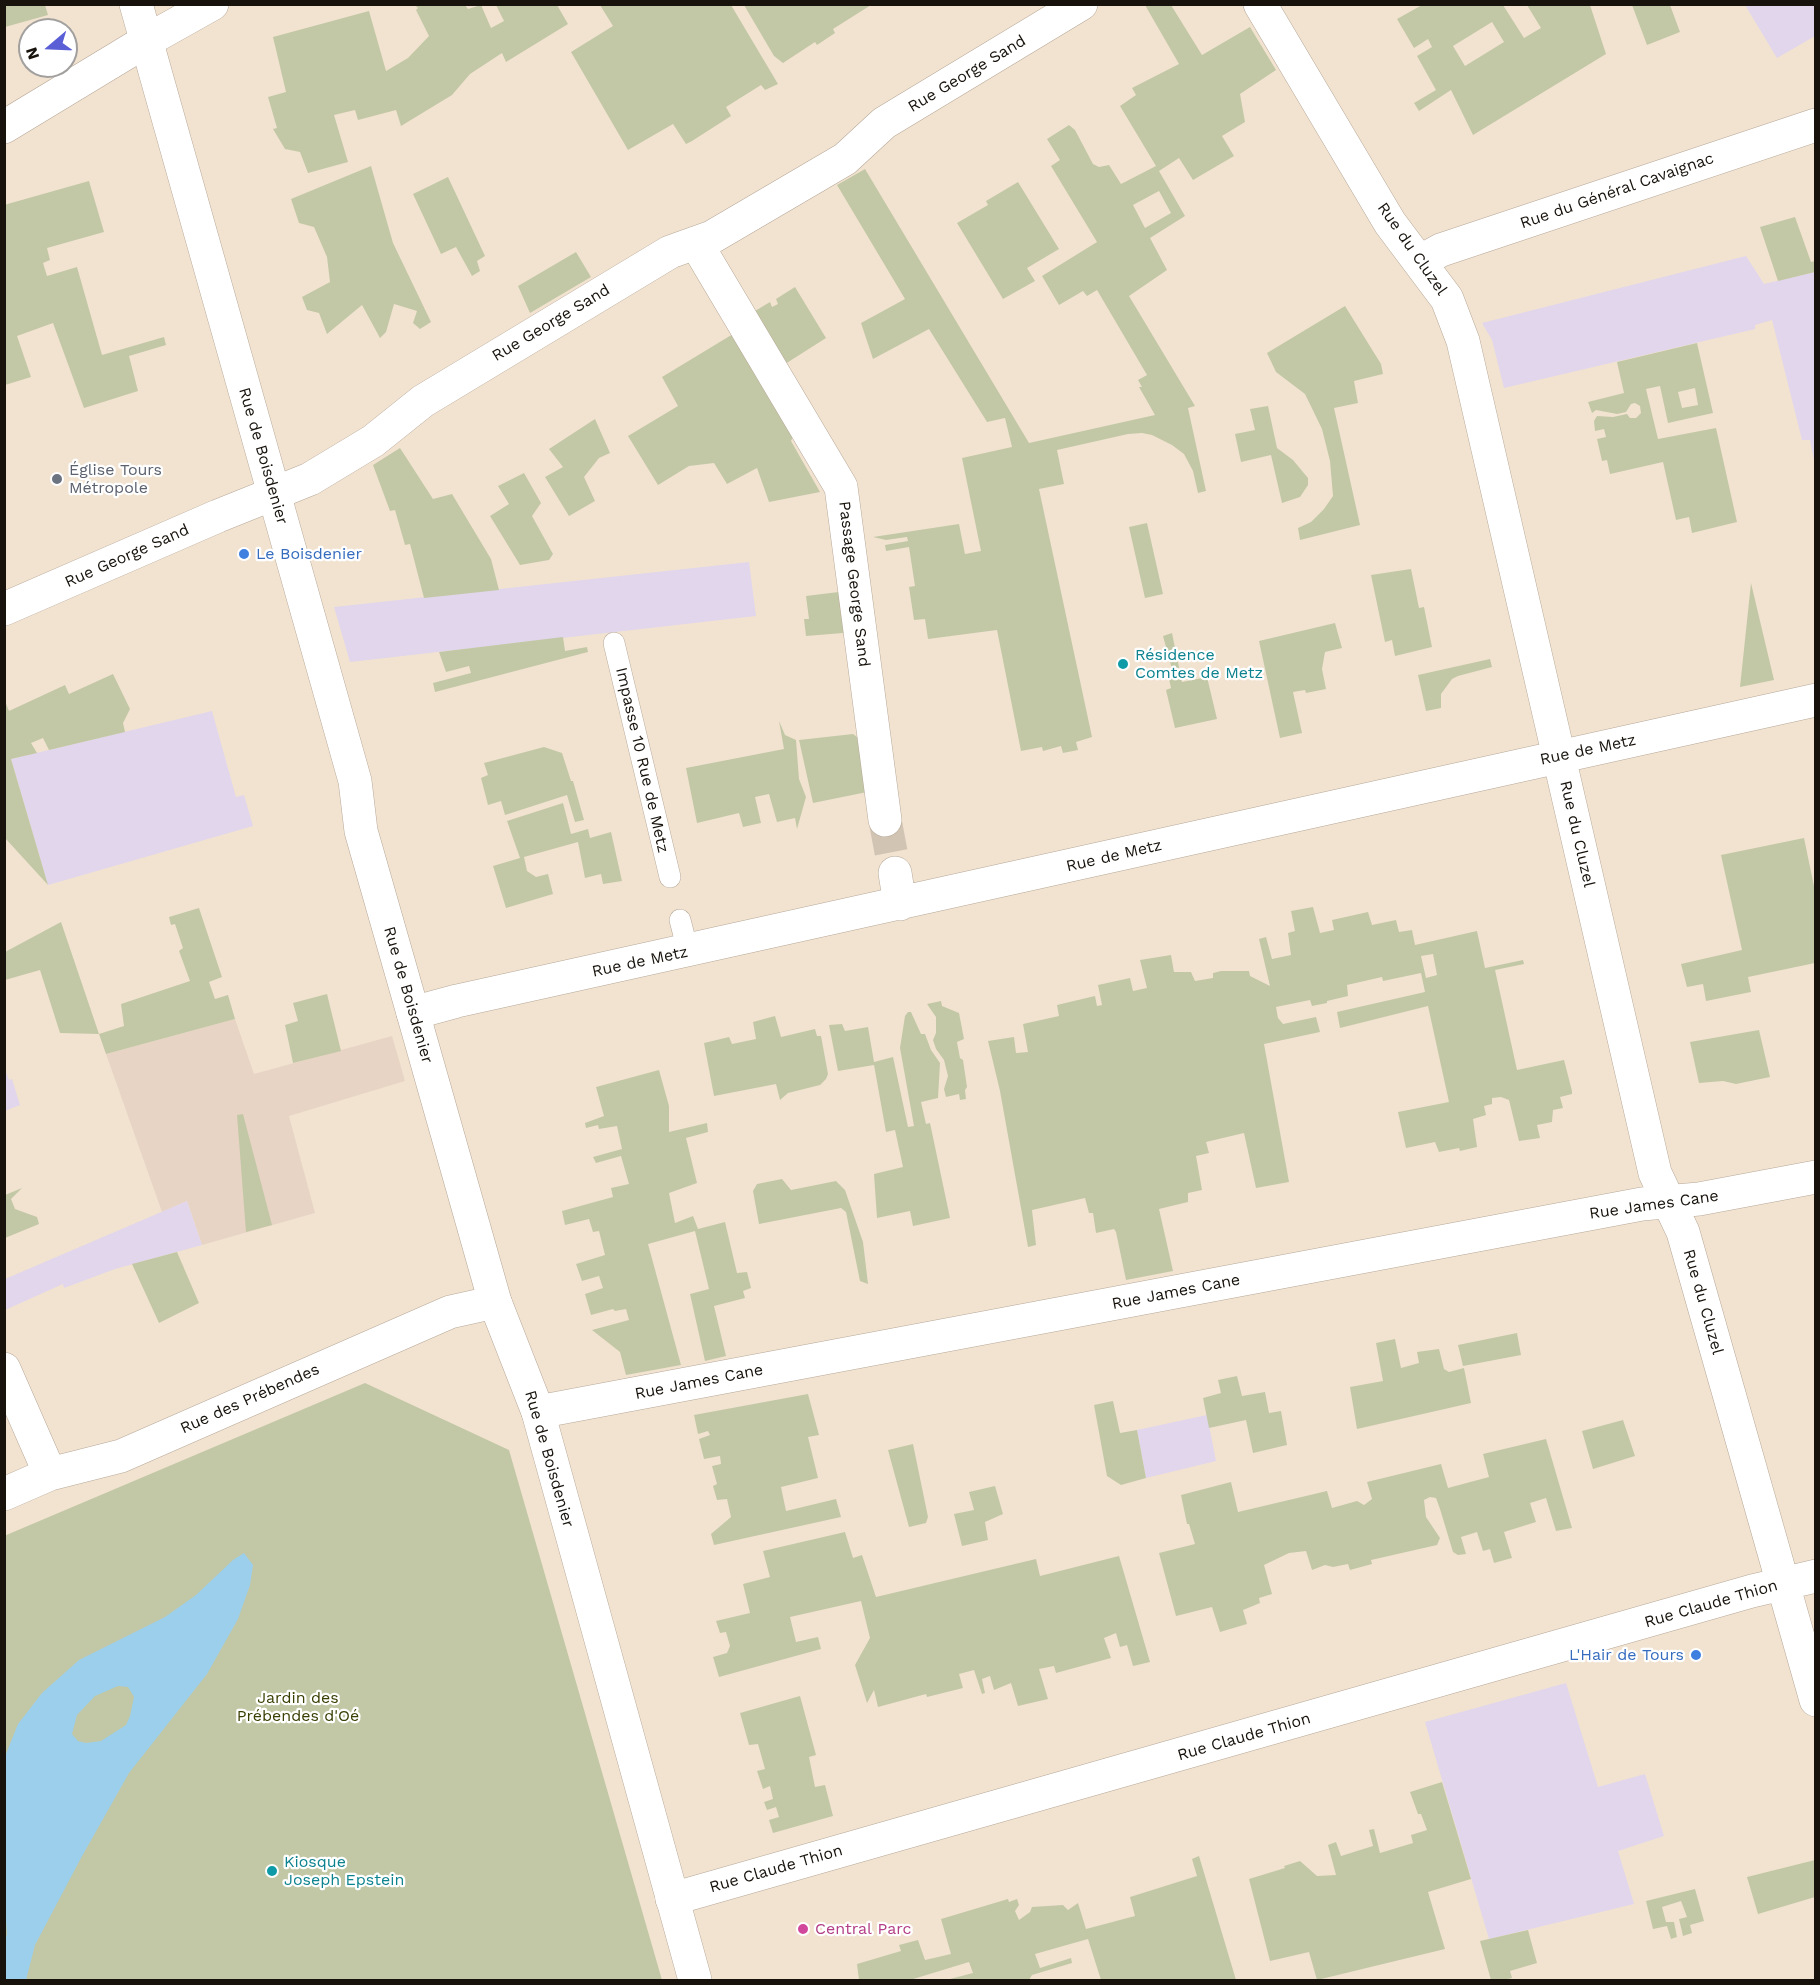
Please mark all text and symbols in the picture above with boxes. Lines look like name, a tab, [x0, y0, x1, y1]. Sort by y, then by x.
north arrow	[18, 18, 78, 78]
street label: Rue George Sand	[905, 31, 1029, 117]
text: N	[21, 45, 43, 62]
street label: Rue du Général Cavaignac	[1518, 149, 1716, 233]
street label: Rue du Cluzel	[1373, 199, 1451, 299]
street label: Rue George Sand	[489, 280, 613, 366]
street label: Rue de Boisdenier	[234, 385, 292, 527]
place label: Église Tours Métropole	[69, 460, 162, 498]
marker: Église Tours Métropole	[50, 472, 64, 486]
street label: Passage George Sand	[834, 500, 874, 668]
street label: Rue George Sand	[62, 520, 192, 592]
place label: Le Boisdenier	[256, 544, 362, 564]
marker: Le Boisdenier	[237, 547, 251, 561]
place label: Résidence Comtes de Metz	[1135, 645, 1263, 683]
marker: Résidence Comtes de Metz	[1116, 657, 1130, 671]
street label: Impasse 10 Rue de Metz	[611, 665, 673, 855]
street label: Rue de Metz	[1538, 730, 1638, 770]
street label: Rue du Cluzel	[1555, 779, 1599, 889]
street label: Rue de Metz	[1064, 836, 1164, 876]
street label: Rue de Boisdenier	[379, 924, 437, 1066]
street label: Rue de Metz	[590, 942, 690, 982]
street label: Rue James Cane	[1588, 1186, 1720, 1224]
street label: Rue du Cluzel	[1679, 1247, 1727, 1357]
street label: Rue James Cane	[1110, 1270, 1242, 1314]
street label: Rue des Prébendes	[177, 1360, 323, 1438]
street label: Rue James Cane	[633, 1360, 765, 1404]
street label: Rue de Boisdenier	[520, 1388, 578, 1530]
street label: Rue Claude Thion	[1642, 1576, 1780, 1632]
place label: L'Hair de Tours	[1569, 1645, 1684, 1665]
marker: L'Hair de Tours	[1689, 1648, 1703, 1662]
park label: Jardin des Prébendes d'Oé	[237, 1688, 359, 1726]
street label: Rue Claude Thion	[1175, 1709, 1313, 1765]
street label: Rue Claude Thion	[707, 1841, 845, 1897]
place label: Kiosque Joseph Epstein	[284, 1852, 404, 1890]
marker: Kiosque Joseph Epstein	[265, 1864, 279, 1878]
place label: Central Parc	[815, 1919, 911, 1939]
marker: Central Parc	[796, 1922, 810, 1936]

